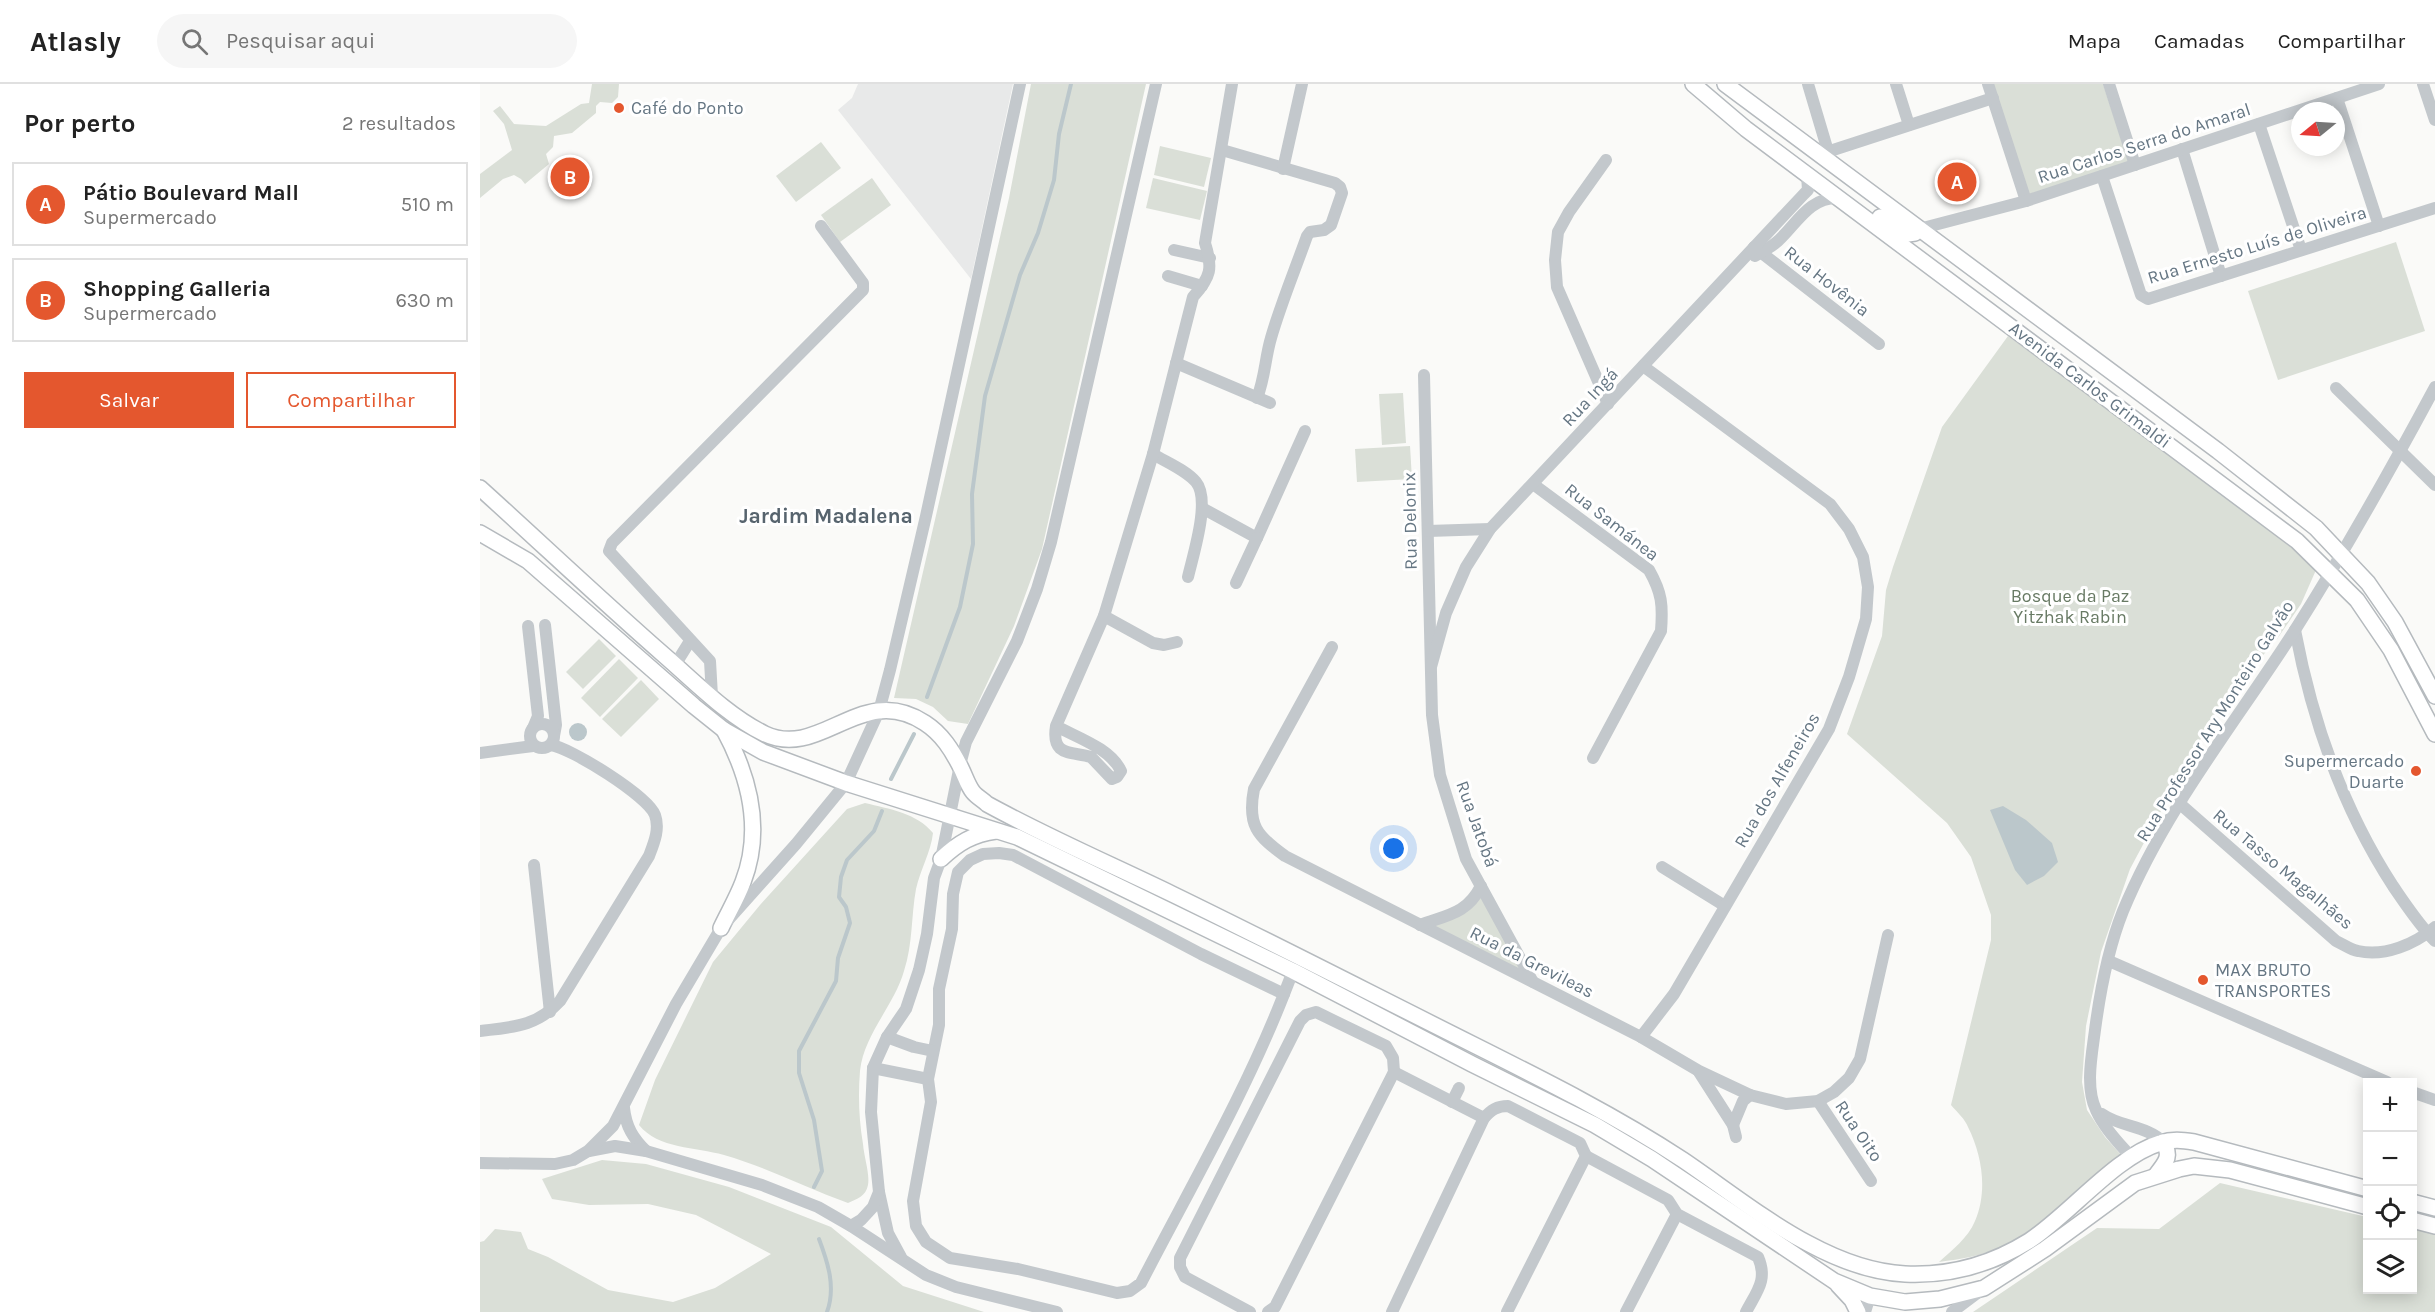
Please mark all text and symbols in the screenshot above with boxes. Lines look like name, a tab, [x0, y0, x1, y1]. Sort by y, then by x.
search box	[157, 14, 577, 68]
text: Atlasly	[30, 25, 121, 58]
icon: search	[178, 25, 211, 58]
text: Pesquisar aqui	[226, 28, 375, 54]
text: Mapa	[2068, 29, 2121, 53]
text: Camadas	[2154, 29, 2245, 53]
text: Compartilhar	[2278, 29, 2405, 53]
place label: Café do Ponto	[631, 97, 744, 119]
street label: Rua Carlos Serra do Amaral	[2035, 98, 2253, 188]
marker: Café do Ponto	[612, 101, 626, 115]
north arrow	[2291, 102, 2345, 156]
text: Por perto	[24, 108, 135, 139]
text: 2 resultados	[342, 112, 456, 135]
pin: B	[550, 154, 590, 200]
pin: A	[1938, 160, 1976, 204]
text: Pátio Boulevard Mall	[83, 180, 299, 206]
text: A	[39, 193, 52, 216]
text: 510 m	[401, 193, 454, 216]
street label: Rua Ernesto Luís de Oliveira	[2145, 201, 2369, 289]
text: Supermercado	[83, 206, 217, 229]
street label: Rua Hovênia	[1780, 241, 1874, 321]
text: Shopping Galleria	[83, 276, 271, 302]
text: B	[39, 289, 52, 312]
text: 630 m	[395, 289, 454, 312]
text: Supermercado	[83, 302, 217, 325]
street label: Avenida Carlos Grimaldi	[2005, 317, 2175, 453]
street label: Rua Ingá	[1557, 363, 1623, 431]
button: Salvar	[24, 372, 234, 428]
button: Compartilhar	[246, 372, 456, 428]
street label: Rua Delonix	[1398, 472, 1422, 570]
street label: Rua Samánea	[1560, 478, 1664, 566]
district label: Jardim Madalena	[739, 504, 913, 528]
park label: Bosque da Paz Yitzhak Rabin	[2011, 585, 2129, 628]
street label: Rua Professor Ary Monteiro Galvão	[2131, 596, 2299, 846]
street label: Rua dos Alfeneiros	[1729, 708, 1825, 852]
place label: Supermercado Duarte	[2284, 750, 2404, 793]
marker: Supermercado Duarte	[2409, 764, 2423, 778]
street label: Rua Jatobá	[1451, 778, 1503, 870]
street label: Rua Tasso Magalhães	[2208, 804, 2358, 934]
your location	[1379, 834, 1408, 863]
street label: Rua da Grevileas	[1466, 921, 1598, 1003]
place label: MAX BRUTO TRANSPORTES	[2215, 959, 2331, 1002]
marker: MAX BRUTO TRANSPORTES	[2196, 973, 2210, 987]
map controls	[2363, 1078, 2417, 1294]
button: +	[2363, 1078, 2417, 1132]
street label: Rua Oito	[1830, 1096, 1888, 1166]
button: −	[2363, 1132, 2417, 1186]
button: locate	[2363, 1186, 2417, 1240]
button: layers	[2363, 1240, 2417, 1294]

